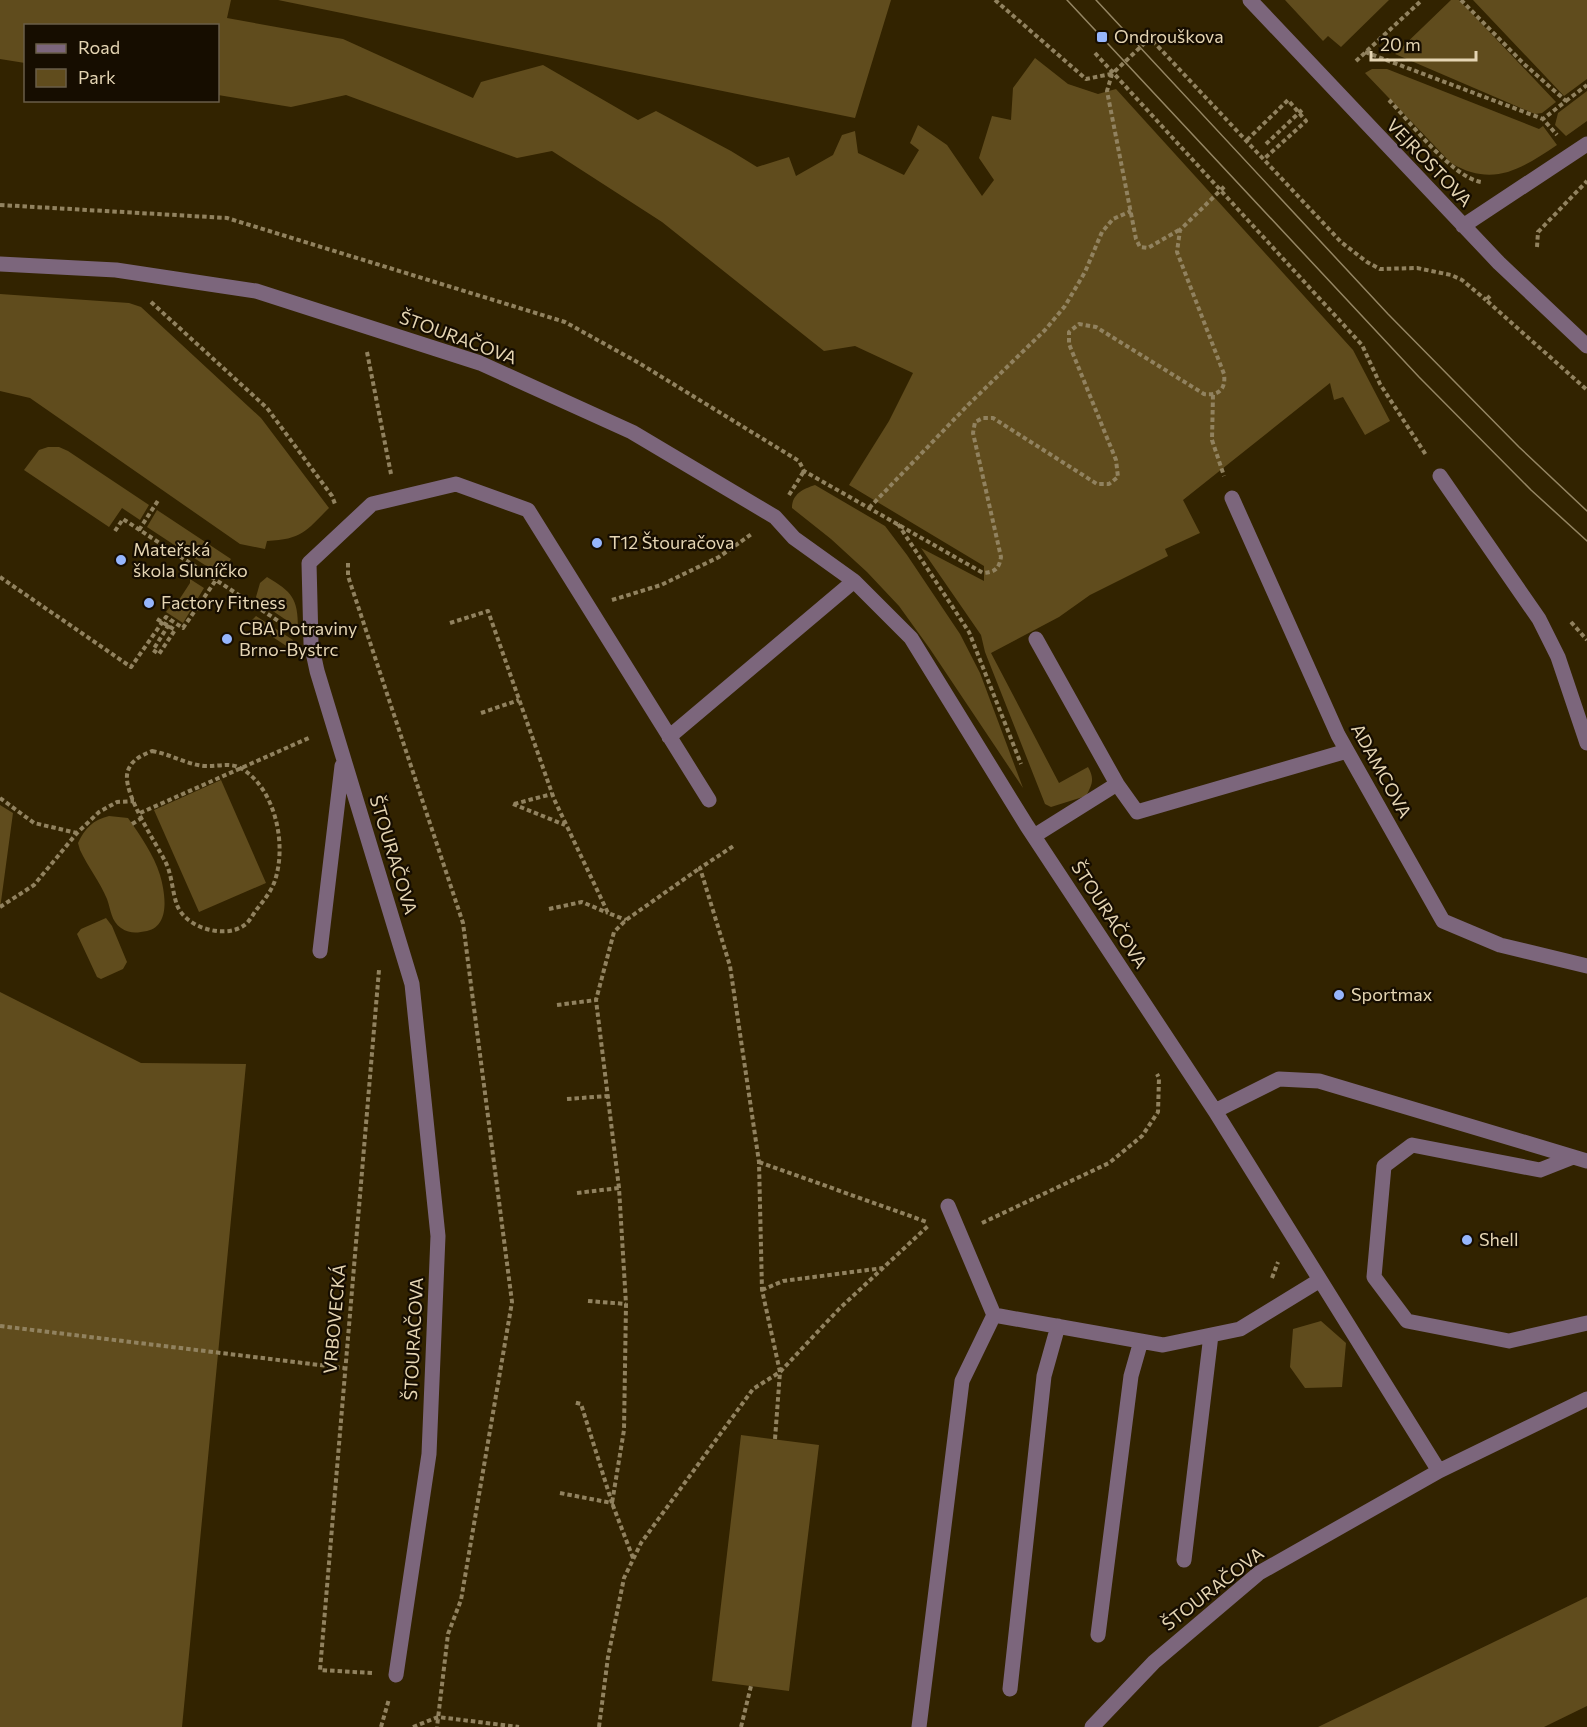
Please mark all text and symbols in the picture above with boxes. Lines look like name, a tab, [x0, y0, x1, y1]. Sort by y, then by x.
legend	[24, 24, 219, 102]
scale bar	[1371, 24, 1476, 62]
place label: Ondrouškova	[1114, 25, 1224, 47]
marker: Ondrouškova	[1095, 30, 1109, 44]
text: 20 m	[1380, 33, 1421, 55]
text: Road	[78, 36, 120, 58]
text: Park	[78, 66, 116, 88]
street label: VEJROSTOVA	[1382, 114, 1477, 211]
street label: ŠTOURAČOVA	[397, 306, 520, 368]
place label: T12 Štouračova	[609, 531, 734, 553]
marker: T12 Štouračova	[590, 536, 604, 550]
place label: Mateřská škola Sluníčko	[133, 538, 248, 581]
marker: Mateřská škola Sluníčko	[114, 553, 128, 567]
place label: Factory Fitness	[161, 591, 286, 613]
marker: Factory Fitness	[142, 596, 156, 610]
place label: CBA Potraviny Brno-Bystrc	[239, 617, 357, 660]
marker: CBA Potraviny Brno-Bystrc	[220, 632, 234, 646]
street label: ADAMCOVA	[1347, 719, 1417, 822]
street label: ŠTOURAČOVA	[365, 793, 422, 917]
street label: ŠTOURAČOVA	[1067, 857, 1153, 972]
place label: Sportmax	[1351, 983, 1433, 1005]
marker: Sportmax	[1332, 988, 1346, 1002]
place label: Shell	[1479, 1228, 1519, 1250]
marker: Shell	[1460, 1233, 1474, 1247]
street label: VRBOVECKÁ	[318, 1263, 350, 1375]
street label: ŠTOURAČOVA	[399, 1277, 427, 1401]
street label: ŠTOURAČOVA	[1157, 1542, 1268, 1635]

